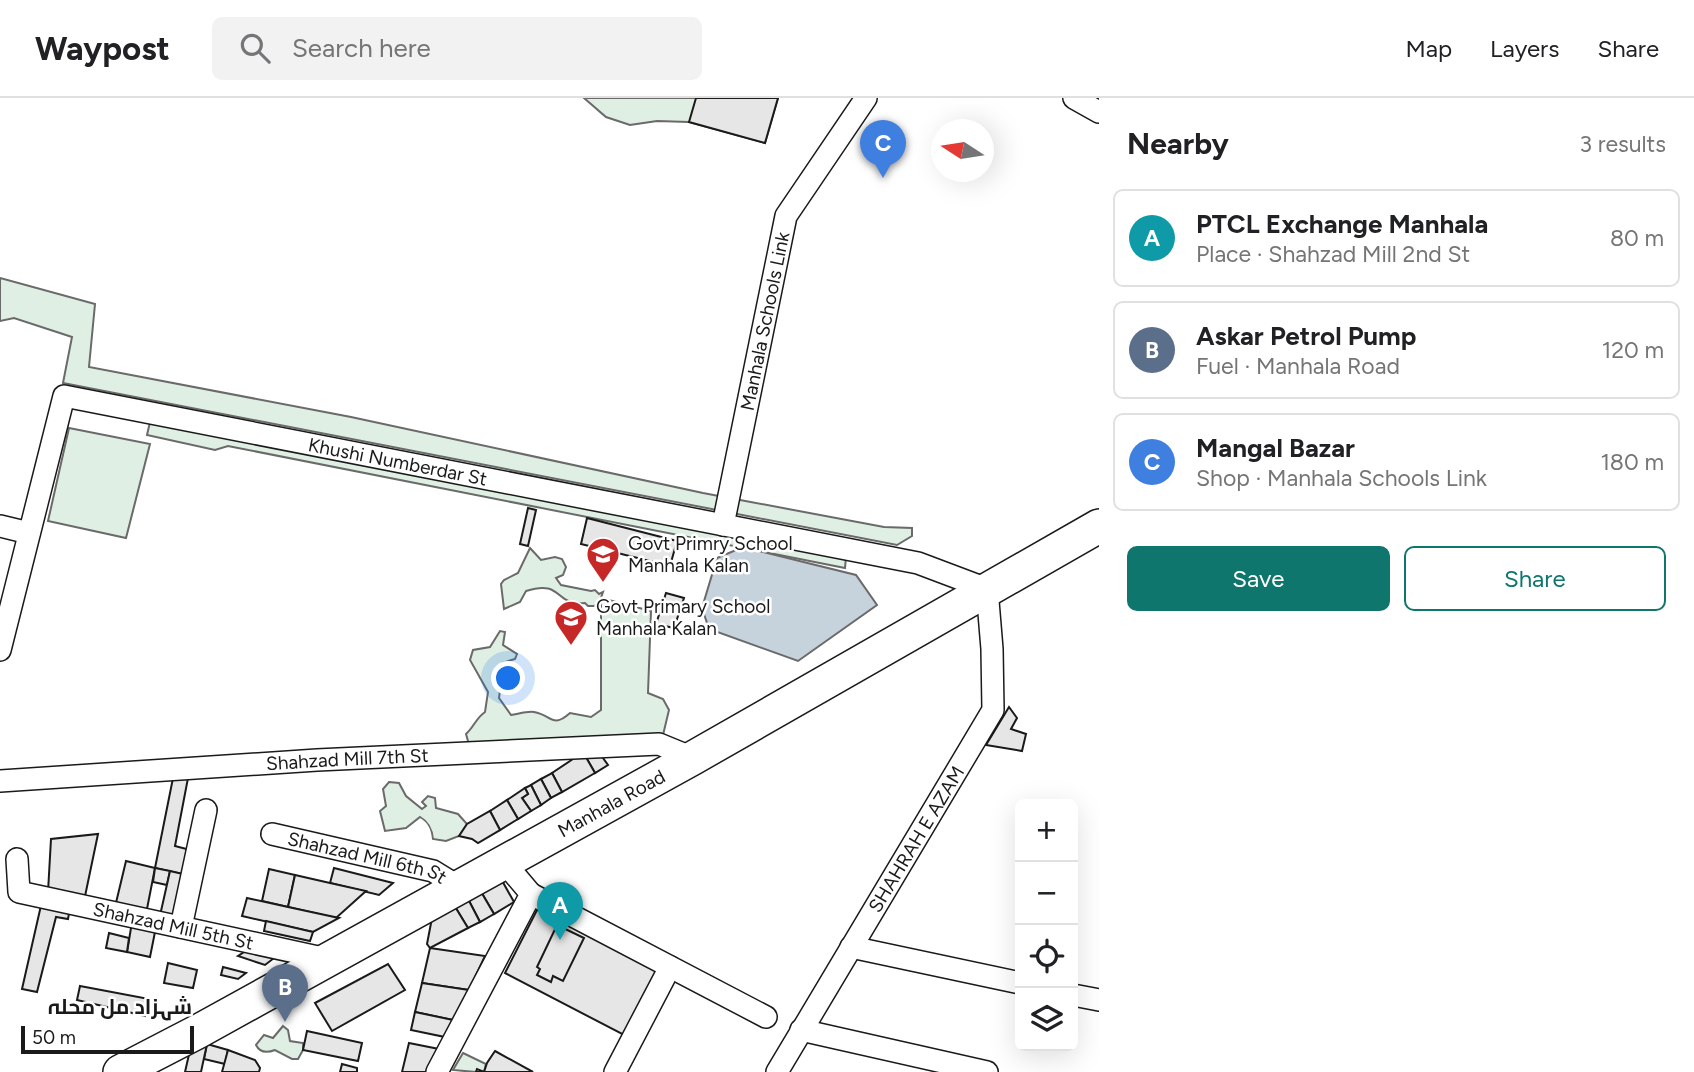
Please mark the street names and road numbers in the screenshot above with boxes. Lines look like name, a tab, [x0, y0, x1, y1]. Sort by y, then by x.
street label: Manhala Schools Link	[736, 229, 795, 413]
street label: Khushi Numberdar St	[306, 433, 489, 490]
street label: Shahzad Mill 7th St	[265, 744, 429, 775]
street label: SHAHRAH E AZAM	[864, 762, 969, 917]
street label: Manhala Road	[554, 765, 669, 842]
street label: Shahzad Mill 6th St	[285, 827, 451, 889]
street label: Shahzad Mill 5th St	[91, 897, 255, 955]

